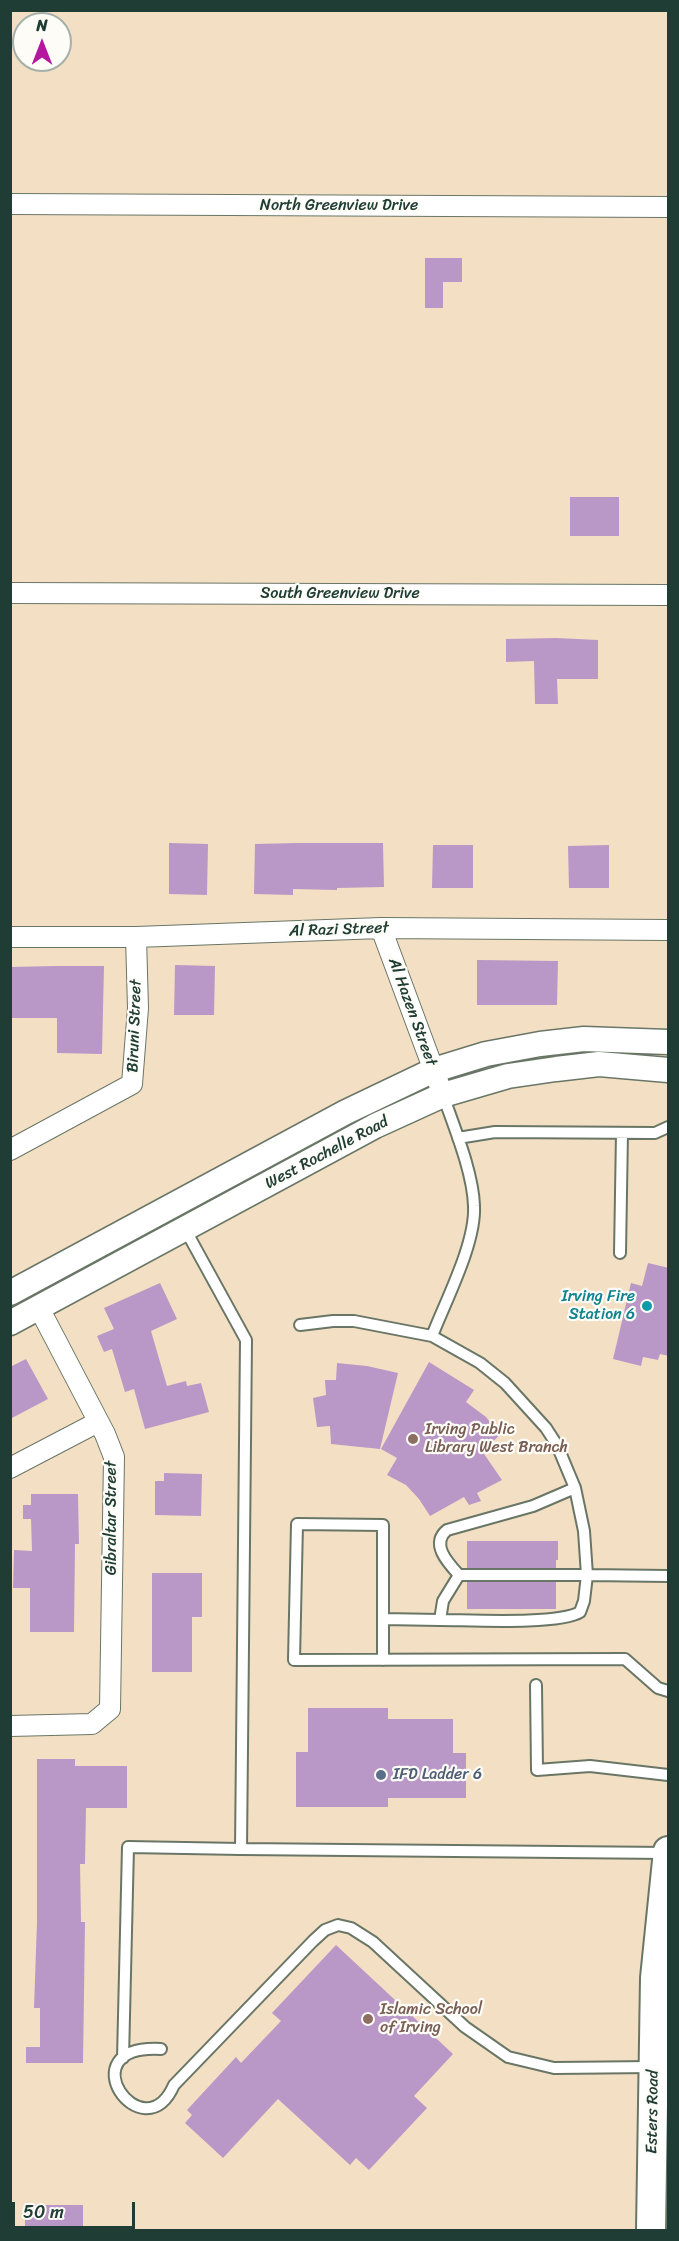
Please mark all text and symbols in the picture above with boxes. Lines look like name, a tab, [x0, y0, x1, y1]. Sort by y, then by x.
text: N	[36, 11, 48, 40]
north arrow	[12, 12, 72, 72]
street label: North Greenview Drive	[260, 196, 418, 216]
street label: South Greenview Drive	[260, 584, 420, 604]
street label: Al Razi Street	[289, 919, 389, 941]
street label: Al Hazen Street	[384, 955, 440, 1069]
street label: Biruni Street	[124, 979, 146, 1073]
street label: West Rochelle Road	[262, 1112, 392, 1194]
place label: Irving Fire Station 6	[561, 1287, 635, 1325]
marker: Irving Fire Station 6	[640, 1299, 654, 1313]
place label: Irving Public Library West Branch	[425, 1420, 568, 1458]
marker: Irving Public Library West Branch	[406, 1432, 420, 1446]
street label: Gibraltar Street	[102, 1461, 122, 1575]
place label: IFD Ladder 6	[393, 1765, 482, 1785]
marker: IFD Ladder 6	[374, 1768, 388, 1782]
place label: Islamic School of Irving	[380, 2000, 482, 2038]
marker: Islamic School of Irving	[361, 2012, 375, 2026]
street label: Esters Road	[643, 2070, 663, 2154]
scale bar	[15, 2190, 138, 2228]
text: 50 m	[23, 2196, 64, 2228]

